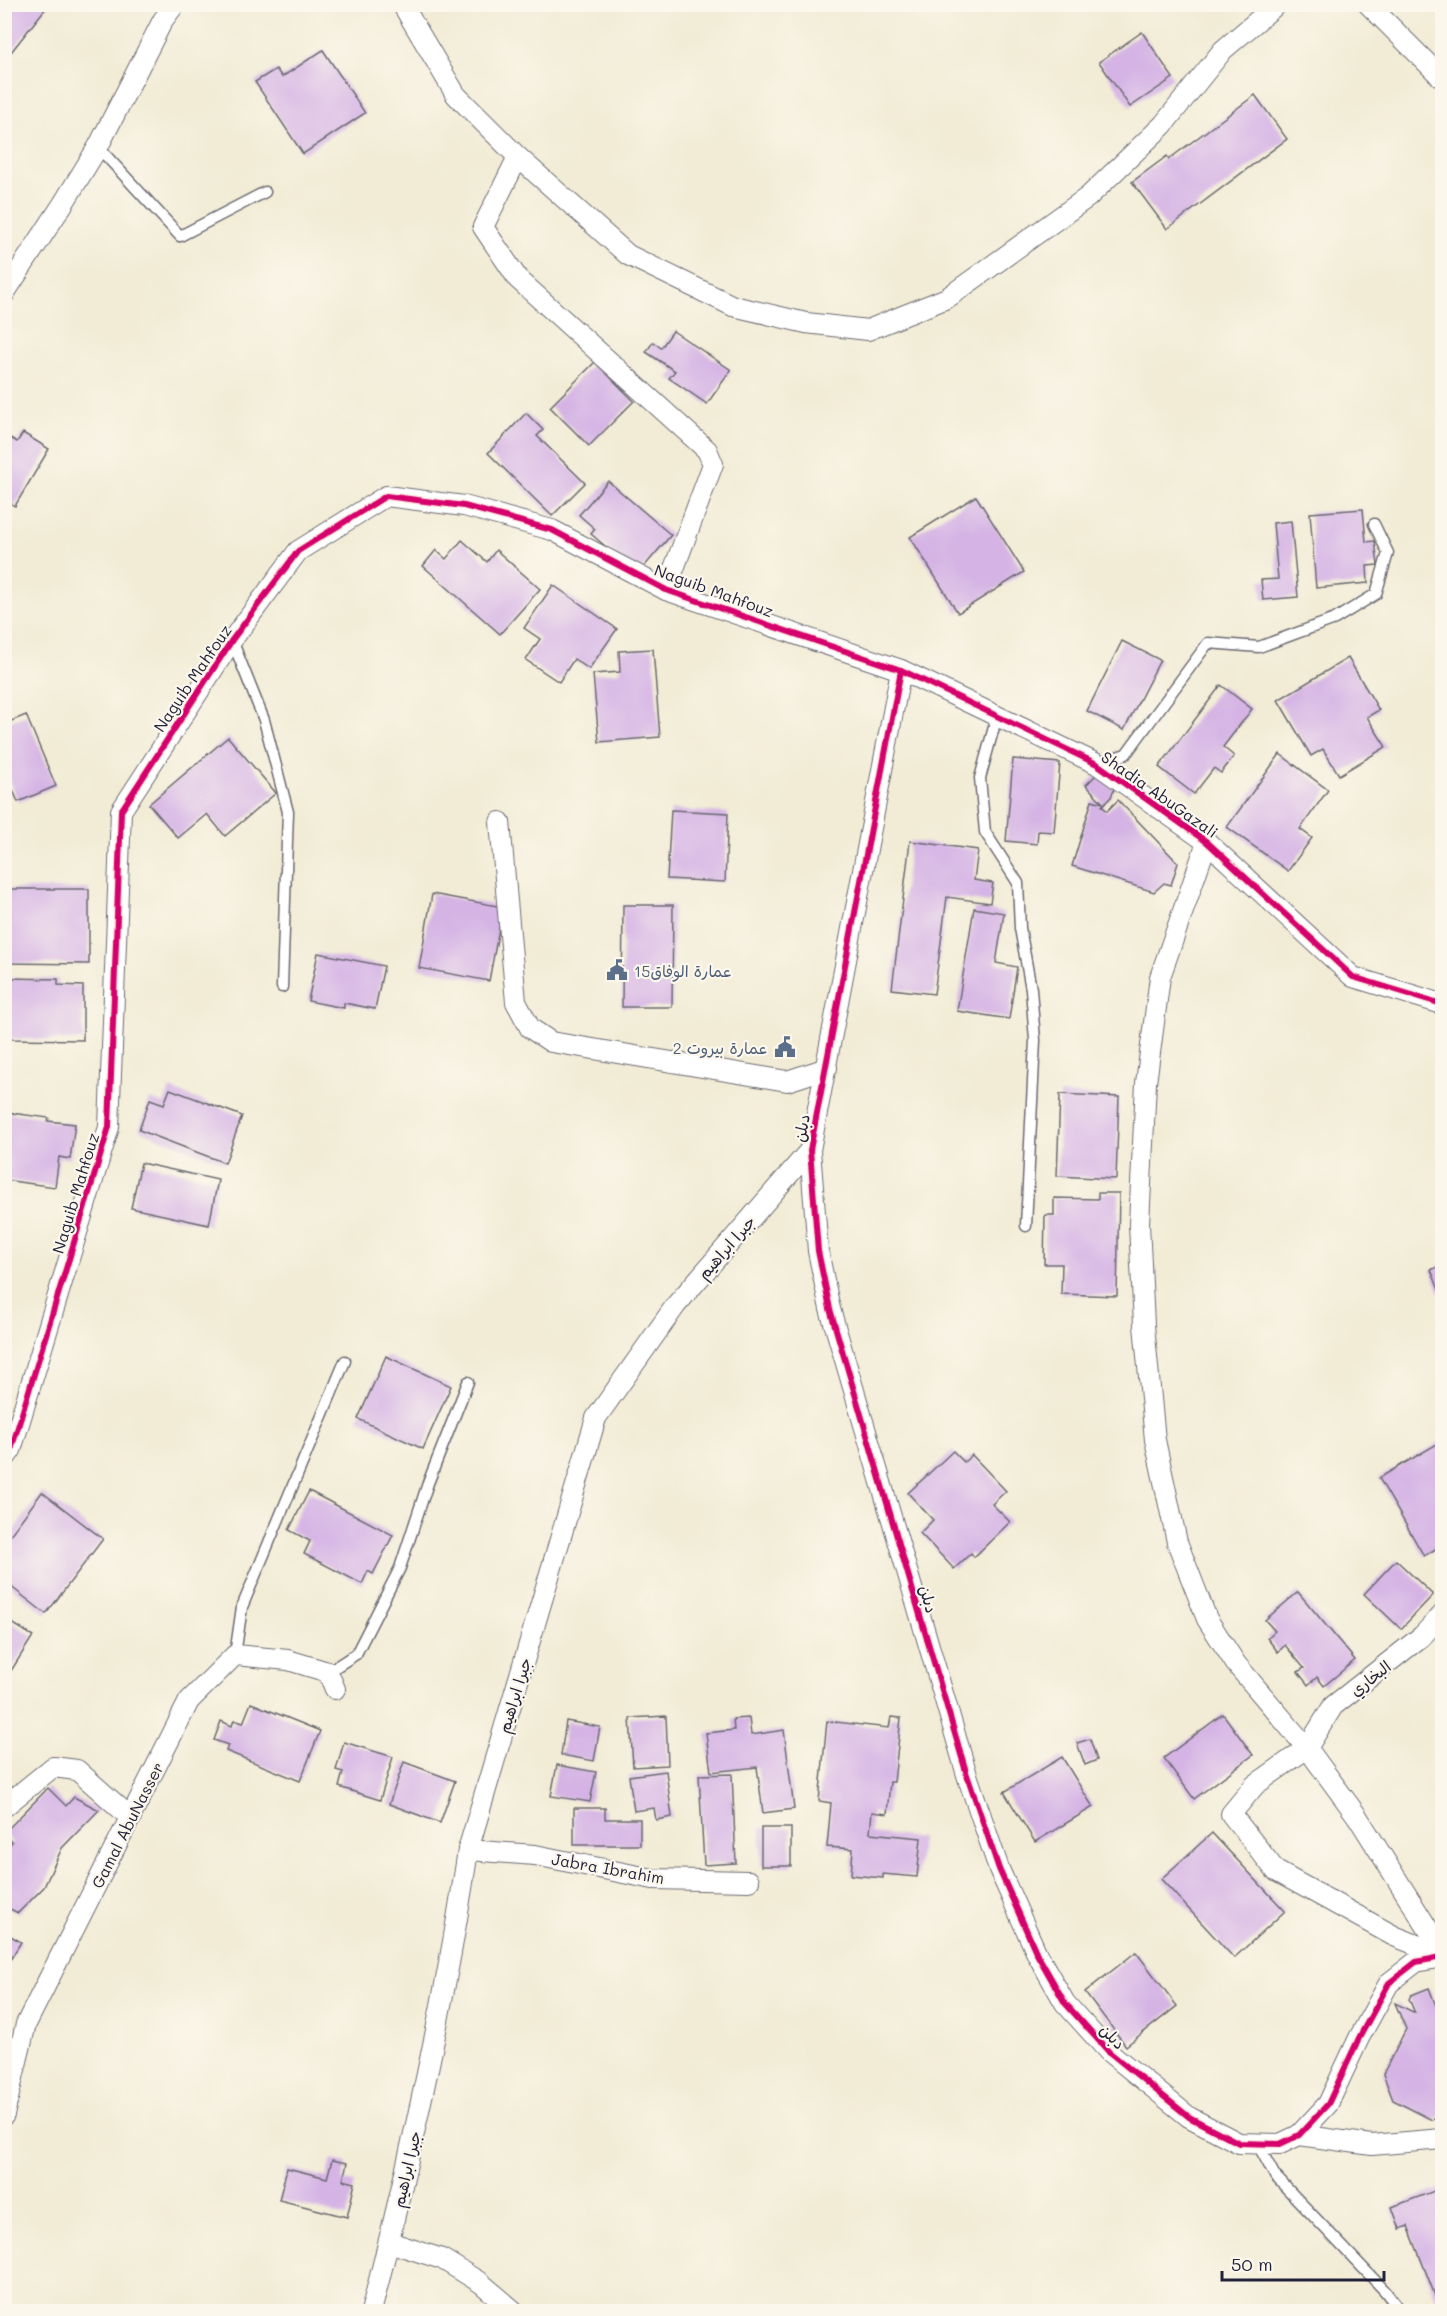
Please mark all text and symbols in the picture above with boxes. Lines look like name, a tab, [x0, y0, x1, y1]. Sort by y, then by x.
street label: Naguib Mahfouz	[652, 559, 776, 621]
street label: Naguib Mahfouz	[148, 620, 236, 736]
street label: Shadia AbuGazali	[1098, 746, 1222, 842]
public building icon: عمارة الوفاق15	[605, 958, 629, 982]
place label: عمارة الوفاق15	[634, 960, 732, 982]
public building icon: عمارة بيروت 2	[773, 1035, 797, 1059]
place label: عمارة بيروت 2	[673, 1037, 768, 1058]
street label: دبلن	[788, 1112, 814, 1144]
street label: Naguib Mahfouz	[47, 1130, 103, 1256]
street label: جبرا ابراهيم	[693, 1211, 762, 1285]
street label: دبلن	[915, 1583, 943, 1615]
street label: جبرا ابراهيم	[493, 1655, 538, 1736]
street label: البخاري	[1345, 1655, 1396, 1702]
street label: Gamal AbuNasser	[86, 1758, 168, 1892]
street label: Jabra Ibrahim	[550, 1848, 666, 1888]
street label: دبلن	[1096, 2019, 1130, 2053]
street label: جبرا ابراهيم	[387, 2129, 428, 2210]
scale bar	[1222, 2244, 1384, 2282]
text: 50 m	[1231, 2252, 1273, 2276]

